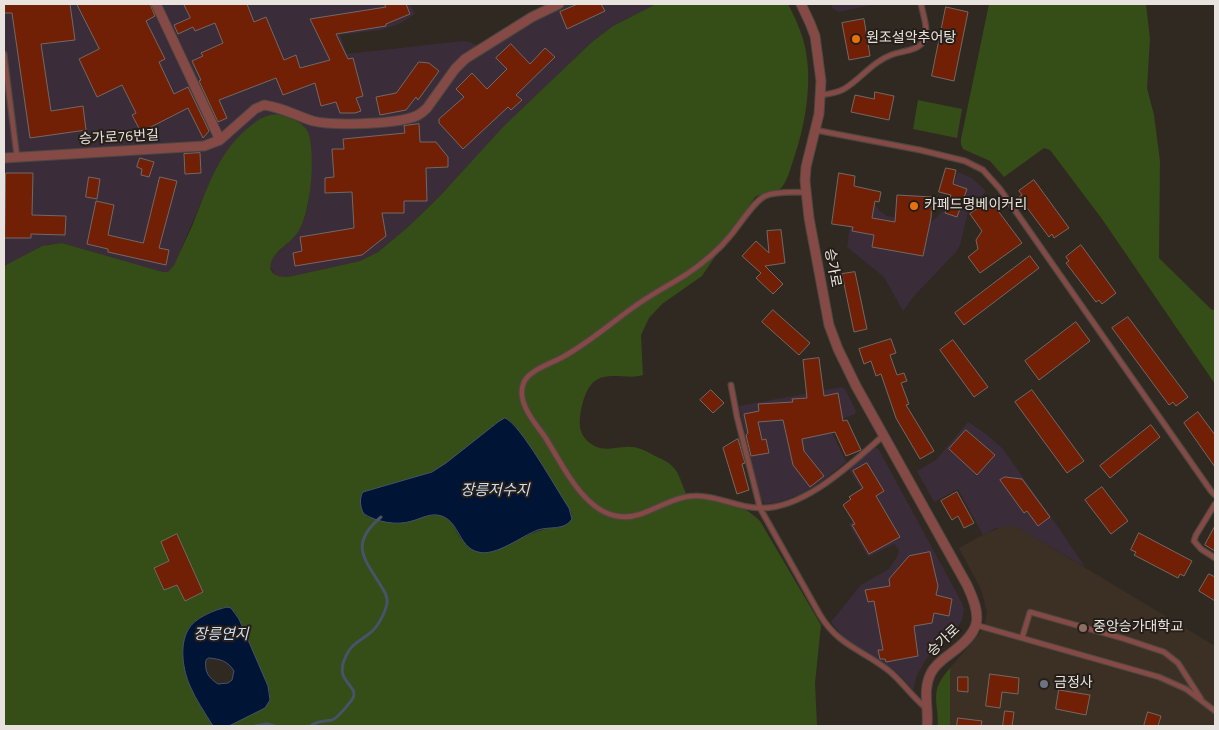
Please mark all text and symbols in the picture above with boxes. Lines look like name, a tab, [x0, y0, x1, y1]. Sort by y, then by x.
place label: 원조설악추어탕	[866, 31, 956, 47]
marker: 원조설악추어탕	[850, 33, 862, 45]
street label: 승가로76번길	[79, 128, 159, 148]
place label: 카페드명베이커리	[924, 198, 1027, 214]
marker: 카페드명베이커리	[908, 200, 920, 212]
street label: 승가로	[820, 248, 844, 288]
water label: 장릉저수지	[461, 482, 529, 500]
place label: 중앙승가대학교	[1093, 620, 1183, 636]
street label: 승가로	[924, 622, 964, 660]
marker: 중앙승가대학교	[1077, 622, 1089, 634]
water label: 장릉연지	[193, 626, 249, 644]
place label: 금정사	[1054, 676, 1093, 692]
marker: 금정사	[1038, 678, 1050, 690]

